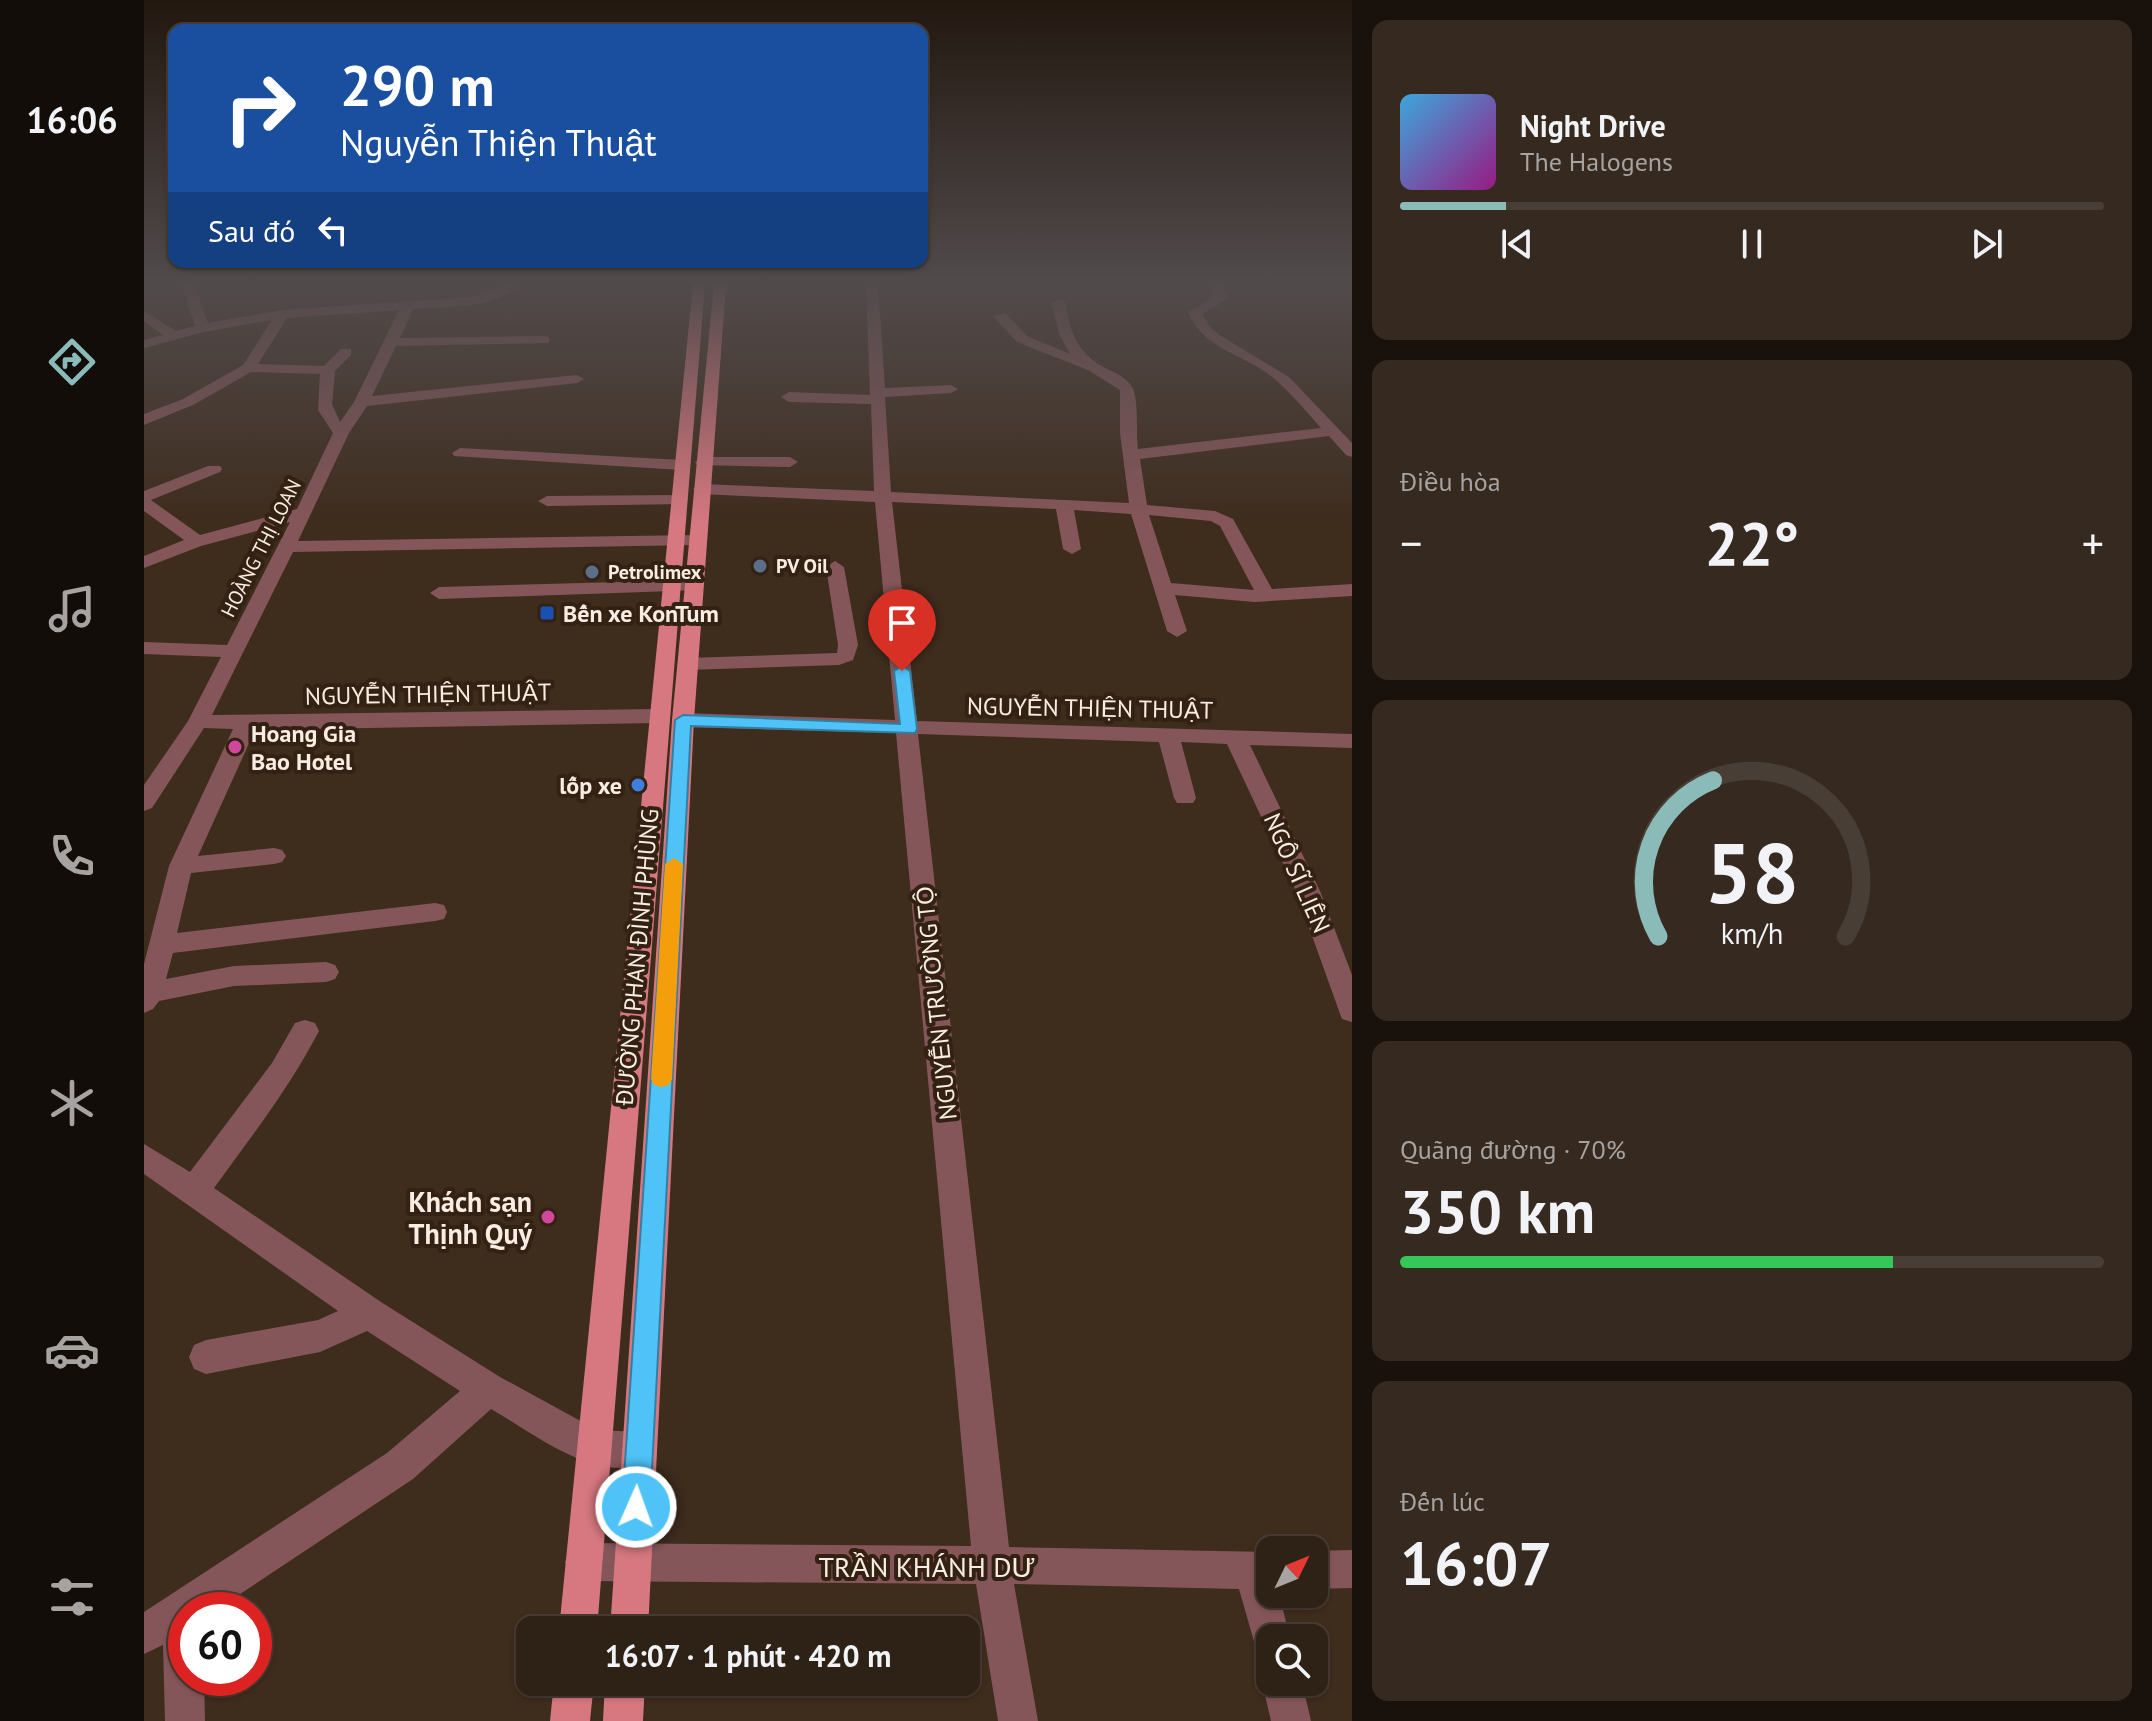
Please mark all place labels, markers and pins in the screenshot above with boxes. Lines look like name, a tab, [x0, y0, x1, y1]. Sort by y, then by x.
place label: PV Oil	[776, 553, 828, 579]
marker: PV Oil	[751, 557, 769, 575]
place label: Petrolimex	[608, 559, 702, 585]
marker: Petrolimex	[583, 563, 601, 581]
pin	[868, 589, 936, 671]
place label: Bến xe KonTum	[563, 598, 719, 629]
marker: Bến xe KonTum	[538, 604, 556, 622]
place label: Hoang Gia Bao Hotel	[251, 718, 356, 777]
marker: Hoang Gia Bao Hotel	[226, 738, 244, 756]
place label: lốp xe	[559, 770, 622, 801]
marker: lốp xe	[629, 776, 647, 794]
place label: Khách sạn Thịnh Quý	[408, 1183, 533, 1252]
marker: Khách sạn Thịnh Quý	[539, 1208, 557, 1226]

